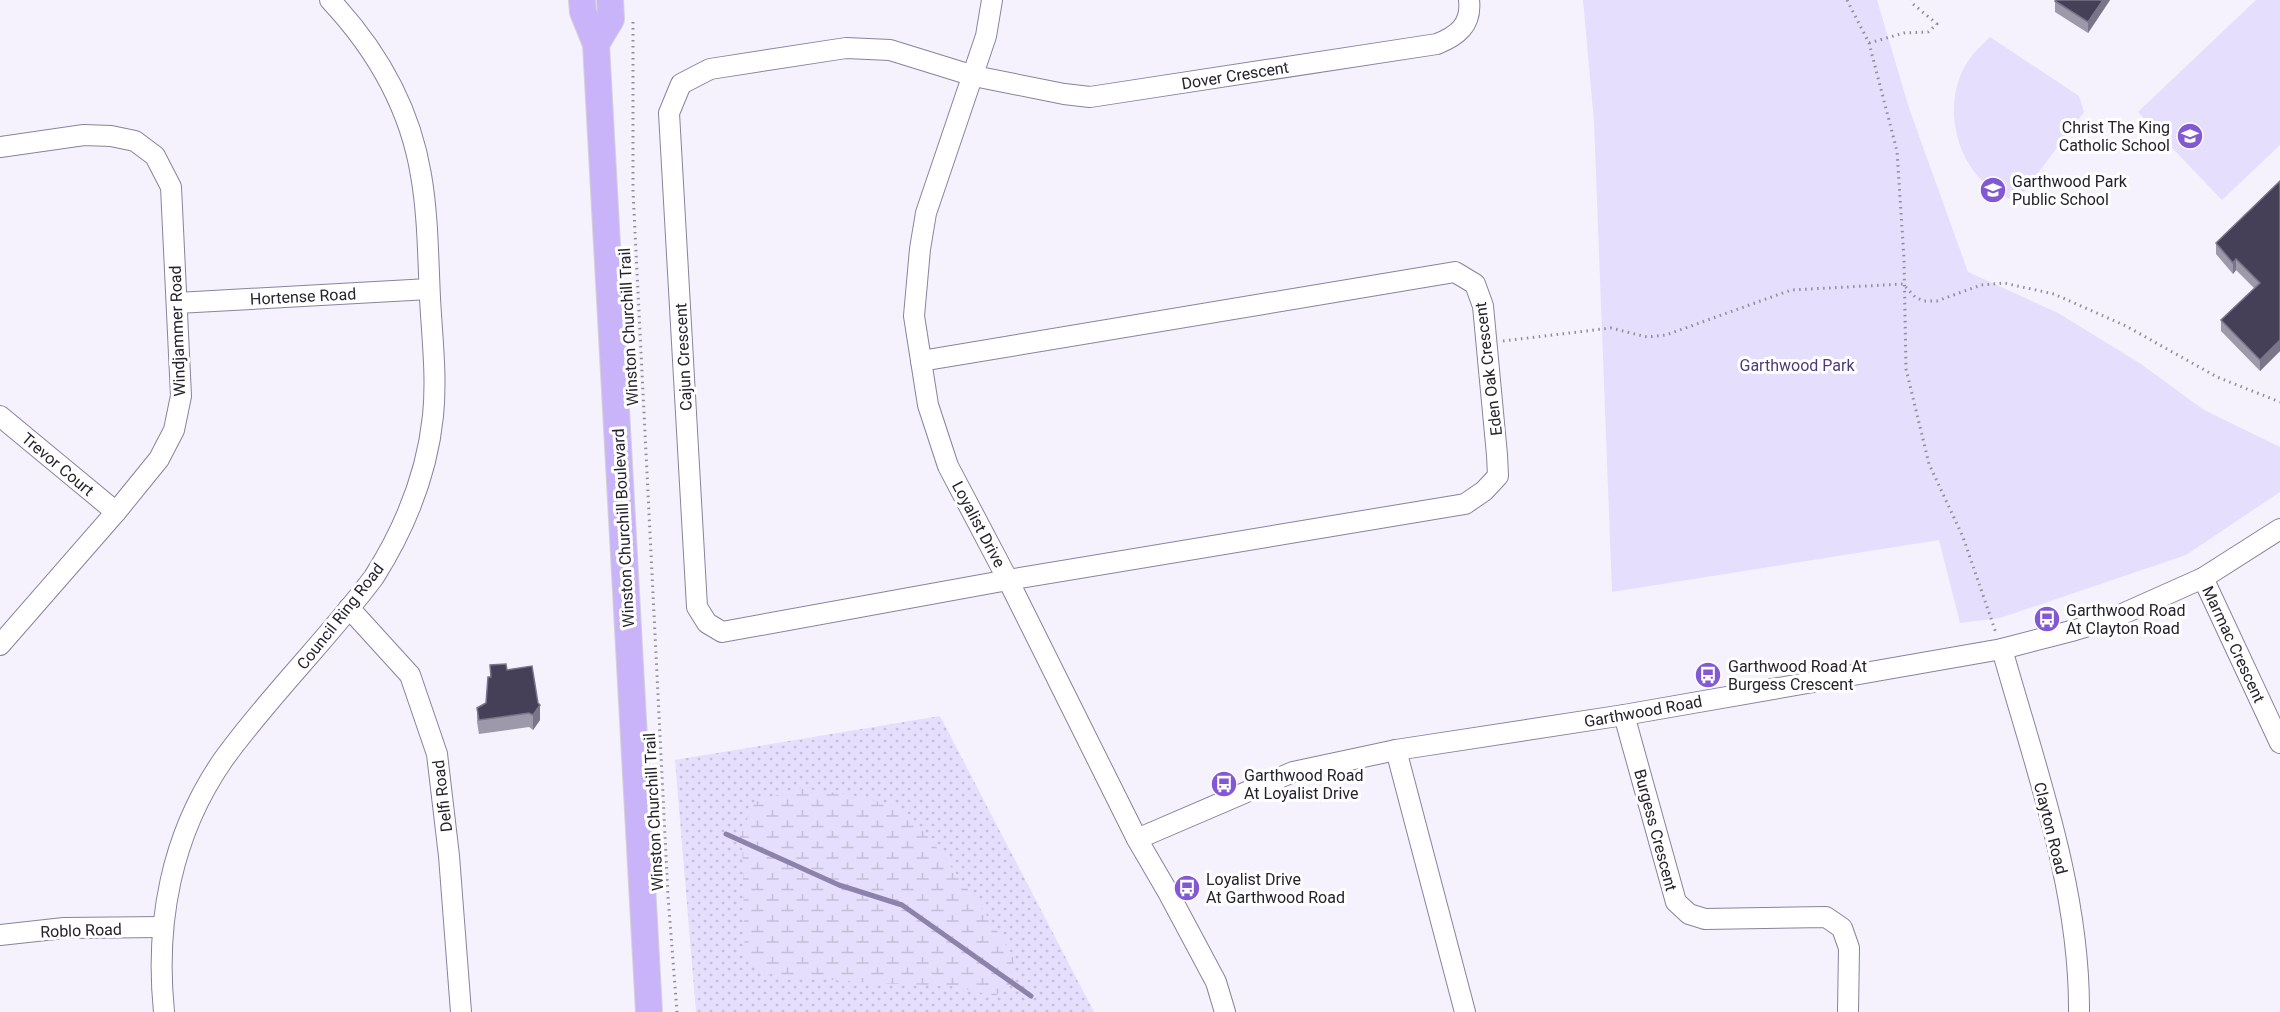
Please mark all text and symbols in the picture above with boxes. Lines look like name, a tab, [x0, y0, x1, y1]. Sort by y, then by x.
street label: Dover Crescent	[1180, 58, 1290, 93]
place label: Christ The King Catholic School	[2059, 118, 2170, 155]
school or university icon: Christ The King Catholic School	[2175, 121, 2205, 151]
place label: Garthwood Park Public School	[2012, 172, 2128, 209]
school or university icon: Garthwood Park Public School	[1978, 175, 2008, 205]
street label: Winston Churchill Trail	[615, 247, 642, 407]
street label: Windjammer Road	[166, 265, 189, 397]
street label: Hortense Road	[249, 284, 357, 309]
street label: Eden Oak Crescent	[1471, 301, 1506, 437]
street label: Cajun Crescent	[671, 303, 696, 411]
park label: Garthwood Park	[1740, 356, 1855, 375]
street label: Winston Churchill Boulevard	[609, 428, 638, 628]
street label: Trevor Court	[18, 429, 98, 500]
street label: Loyalist Drive	[948, 478, 1009, 571]
street label: Council Ring Road	[293, 559, 388, 673]
street label: Marmac Crescent	[2198, 583, 2269, 706]
place label: Garthwood Road At Clayton Road	[2066, 601, 2185, 638]
bus stop icon: Garthwood Road At Clayton Road	[2032, 604, 2062, 634]
place label: Garthwood Road At Burgess Crescent	[1728, 657, 1867, 694]
bus stop icon: Garthwood Road At Burgess Crescent	[1693, 660, 1723, 690]
street label: Garthwood Road	[1583, 692, 1704, 731]
street label: Winston Churchill Trail	[640, 732, 667, 892]
street label: Delfi Road	[429, 759, 456, 833]
place label: Garthwood Road At Loyalist Drive	[1244, 766, 1363, 803]
street label: Burgess Crescent	[1630, 767, 1681, 893]
bus stop icon: Garthwood Road At Loyalist Drive	[1209, 769, 1239, 799]
street label: Clayton Road	[2030, 780, 2071, 876]
place label: Loyalist Drive At Garthwood Road	[1206, 870, 1345, 907]
bus stop icon: Loyalist Drive At Garthwood Road	[1172, 873, 1202, 903]
street label: Roblo Road	[40, 920, 122, 941]

